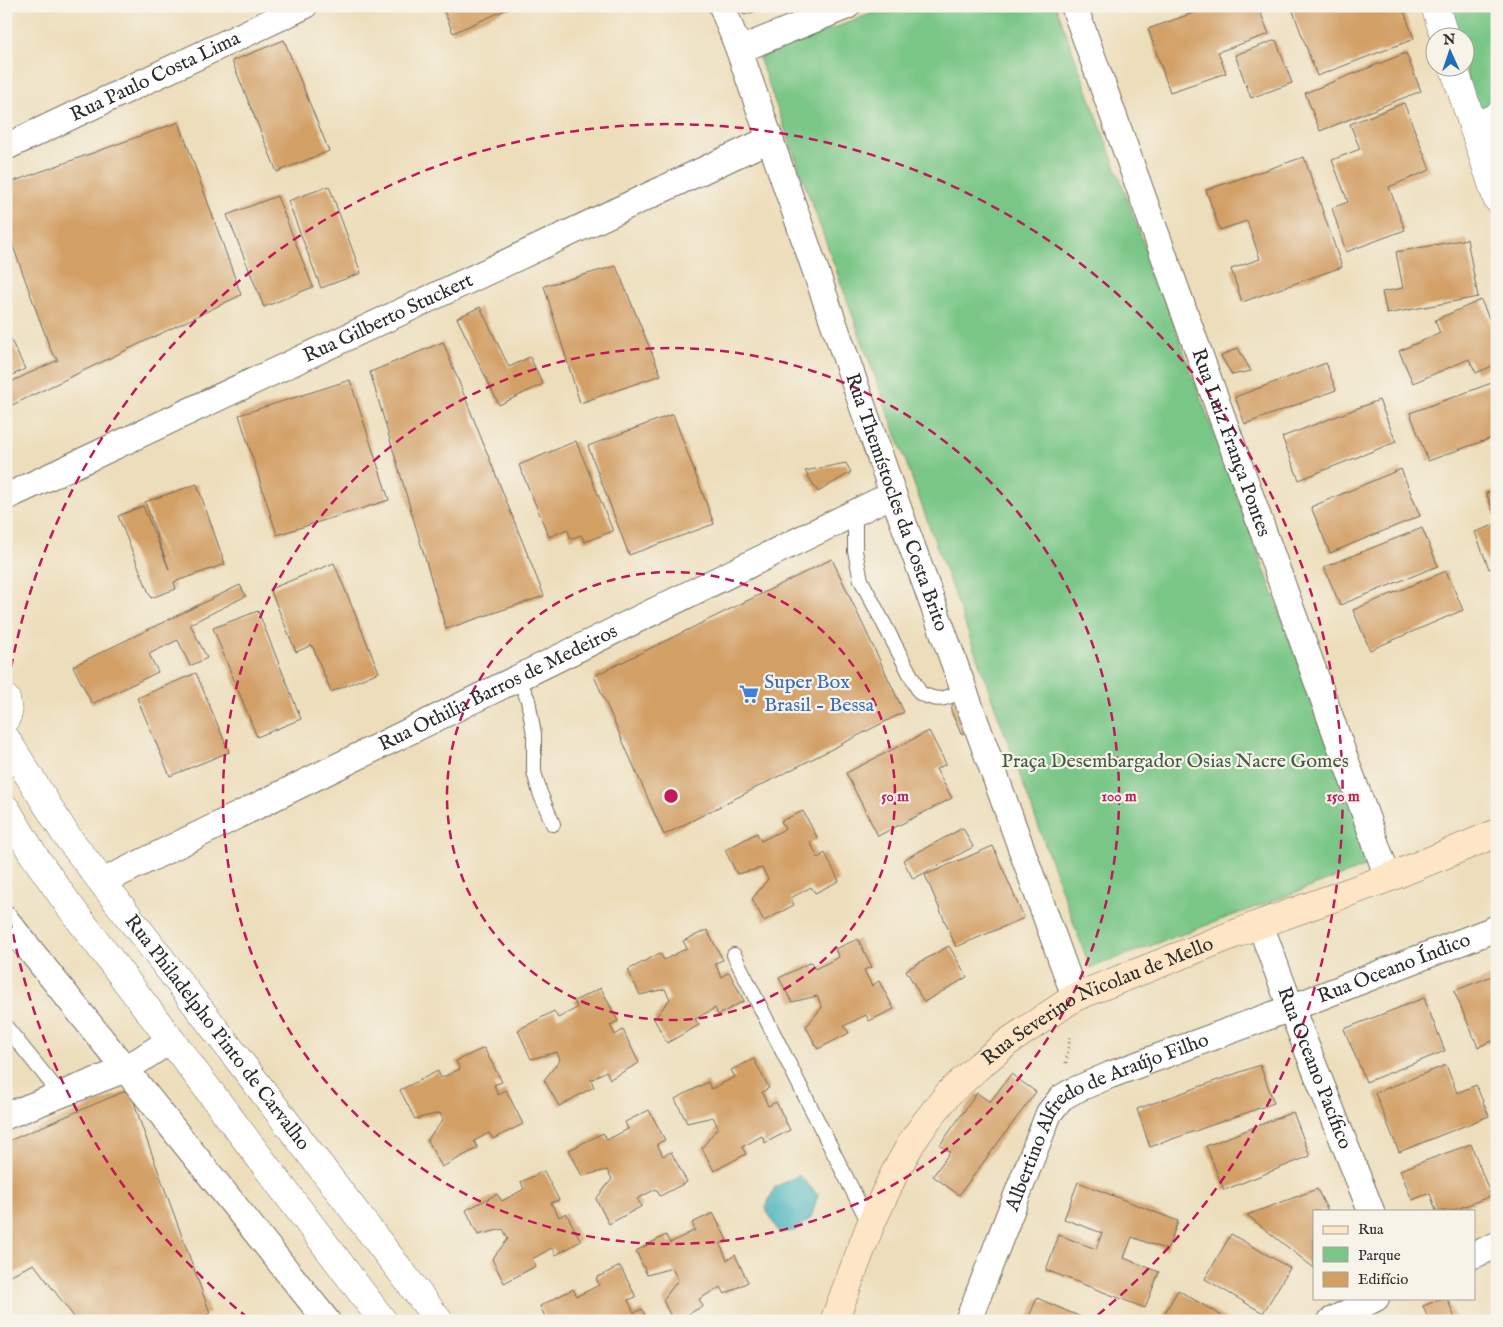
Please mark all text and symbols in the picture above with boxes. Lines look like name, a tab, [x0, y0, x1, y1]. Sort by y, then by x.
street label: Rua Paulo Costa Lima	[66, 25, 245, 127]
north arrow	[1426, 28, 1476, 78]
text: N	[1442, 31, 1456, 49]
street label: Rua Gilberto Stuckert	[299, 267, 477, 368]
street label: Rua Luiz França Pontes	[1186, 345, 1277, 540]
street label: Rua Themístocles da Costa Brito	[840, 370, 954, 635]
street label: Rua Othilia Barros de Medeiros	[374, 619, 622, 757]
place label: Super Box Brasil - Bessa	[764, 670, 875, 718]
supermarket icon: Super Box Brasil - Bessa	[738, 683, 760, 705]
park label: Praça Desembargador Osias Nacre Gomes	[1001, 749, 1349, 774]
centre of rings	[662, 787, 680, 805]
text: 50 m	[881, 787, 909, 806]
text: 100 m	[1101, 787, 1137, 806]
text: 150 m	[1326, 787, 1360, 806]
street label: Rua Philadelpho Pinto de Carvalho	[119, 910, 316, 1155]
street label: Rua Oceano Índico	[1314, 927, 1474, 1009]
street label: Rua Severino Nicolau de Mello	[977, 931, 1217, 1071]
street label: Rua Oceano Pacífico	[1272, 983, 1358, 1153]
street label: Albertino Alfredo de Araújo Filho	[999, 1027, 1212, 1216]
legend	[1313, 1210, 1476, 1300]
text: Rua	[1358, 1220, 1384, 1239]
text: Parque	[1358, 1246, 1401, 1265]
text: Edifício	[1358, 1270, 1408, 1289]

